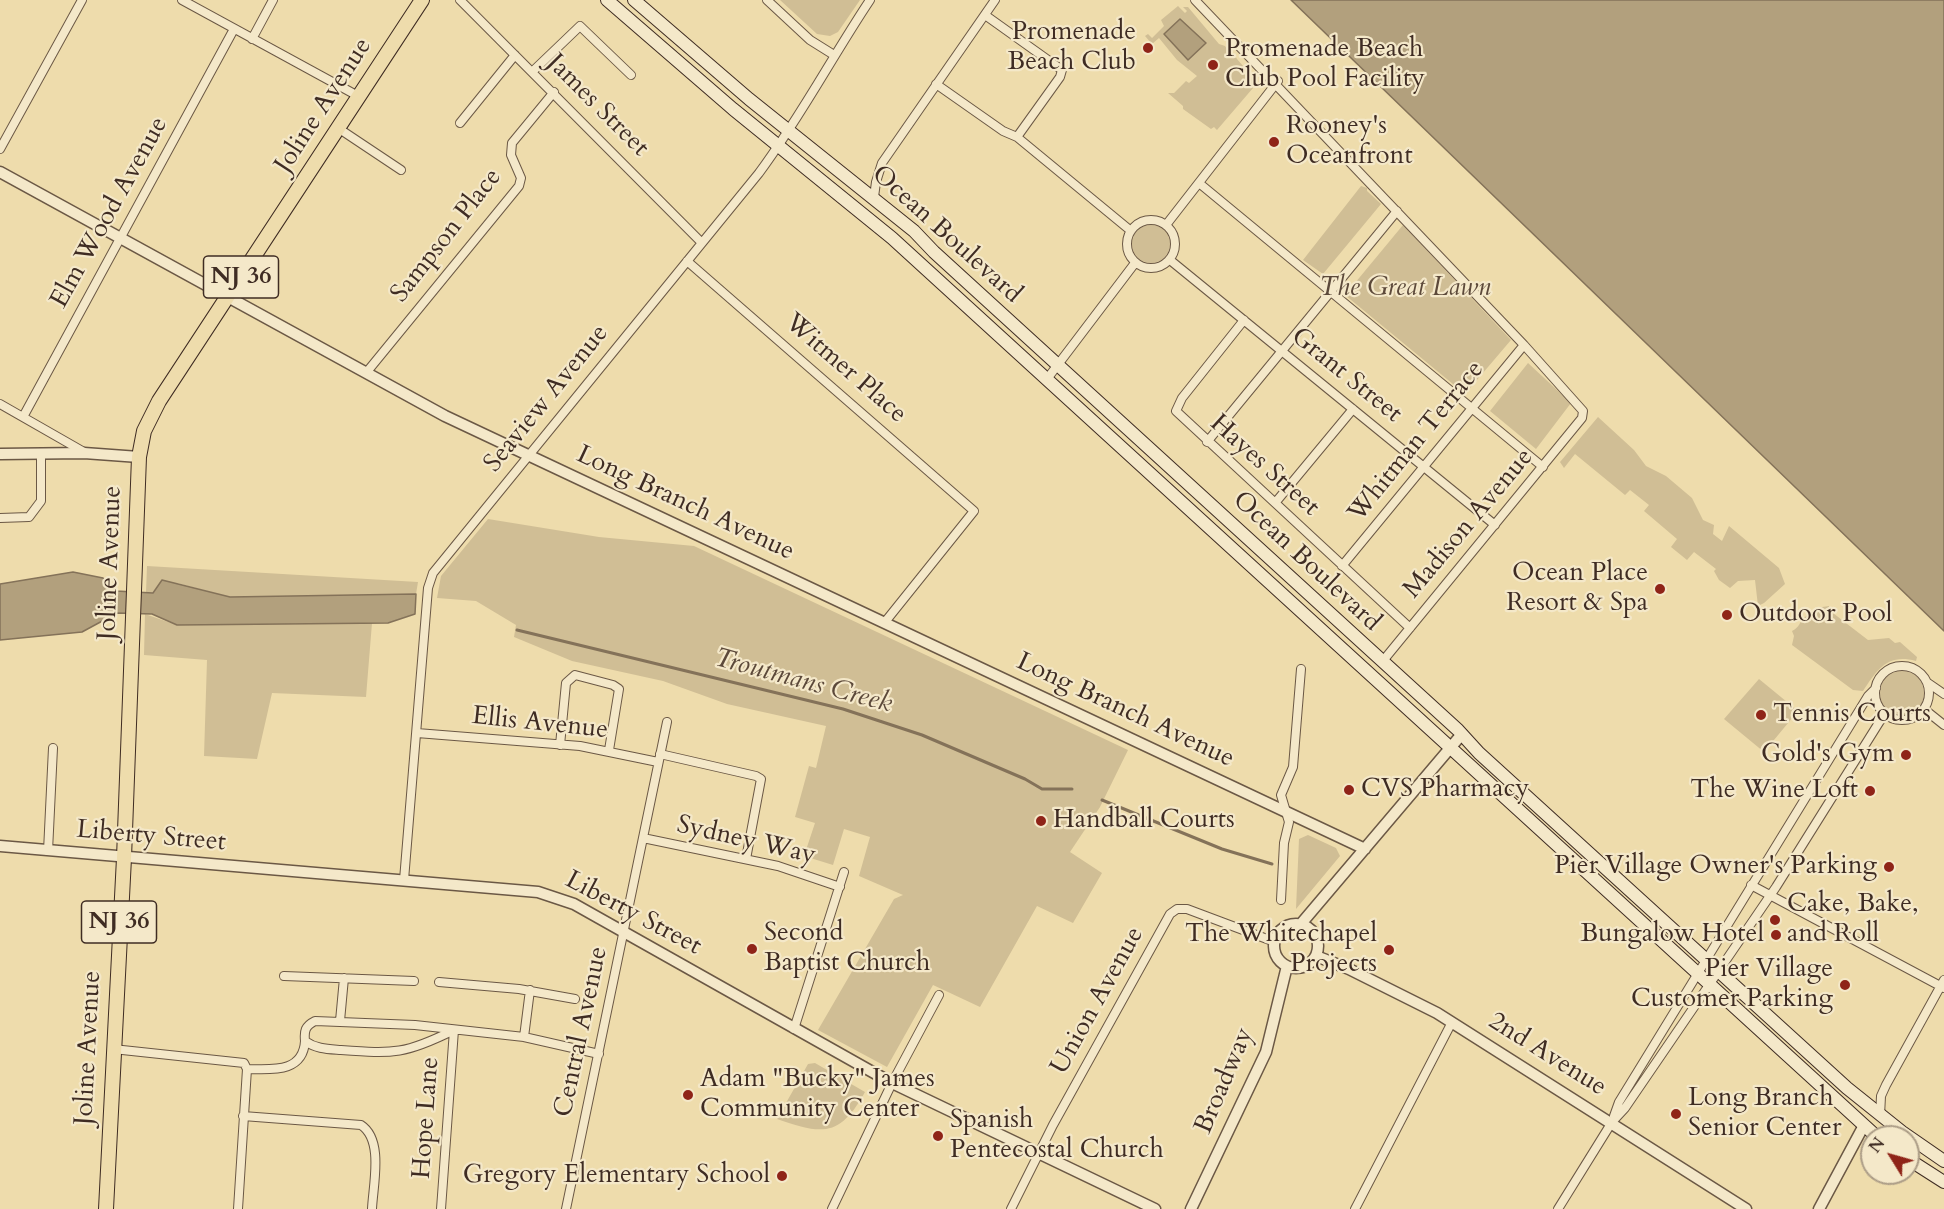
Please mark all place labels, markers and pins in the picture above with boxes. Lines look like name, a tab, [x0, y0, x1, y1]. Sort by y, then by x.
place label: Promenade Beach Club	[1007, 17, 1136, 78]
place label: Promenade Beach Club Pool Facility	[1225, 34, 1425, 96]
marker: Promenade Beach Club	[1141, 41, 1155, 55]
marker: Promenade Beach Club Pool Facility	[1206, 58, 1220, 72]
place label: Rooney's Oceanfront	[1286, 111, 1413, 172]
marker: Rooney's Oceanfront	[1267, 135, 1281, 149]
place label: Ocean Place Resort & Spa	[1506, 558, 1648, 620]
marker: Ocean Place Resort & Spa	[1653, 582, 1667, 596]
place label: Outdoor Pool	[1739, 599, 1892, 631]
marker: Outdoor Pool	[1720, 608, 1734, 622]
place label: Tennis Courts	[1773, 699, 1931, 731]
marker: Tennis Courts	[1754, 708, 1768, 722]
place label: Gold's Gym	[1761, 739, 1894, 771]
marker: Gold's Gym	[1899, 748, 1913, 762]
place label: CVS Pharmacy	[1361, 774, 1529, 806]
place label: The Wine Loft	[1690, 775, 1858, 807]
marker: CVS Pharmacy	[1342, 783, 1356, 797]
marker: The Wine Loft	[1863, 784, 1877, 798]
place label: Handball Courts	[1053, 805, 1235, 837]
marker: Handball Courts	[1034, 814, 1048, 828]
place label: Pier Village Owner's Parking	[1554, 851, 1877, 883]
marker: Pier Village Owner's Parking	[1882, 860, 1896, 874]
place label: Cake, Bake, and Roll	[1787, 889, 1919, 951]
marker: Cake, Bake, and Roll	[1768, 913, 1782, 927]
place label: Second Baptist Church	[764, 918, 930, 980]
place label: The Whitechapel Projects	[1185, 919, 1377, 981]
place label: Bungalow Hotel	[1581, 919, 1764, 951]
marker: Bungalow Hotel	[1769, 928, 1783, 942]
marker: Second Baptist Church	[745, 942, 759, 956]
marker: The Whitechapel Projects	[1382, 943, 1396, 957]
place label: Pier Village Customer Parking	[1631, 954, 1833, 1016]
marker: Pier Village Customer Parking	[1838, 978, 1852, 992]
place label: Adam "Bucky" James Community Center	[700, 1064, 935, 1126]
place label: Long Branch Senior Center	[1688, 1083, 1841, 1144]
marker: Adam "Bucky" James Community Center	[681, 1088, 695, 1102]
place label: Spanish Pentecostal Church	[950, 1105, 1164, 1166]
marker: Long Branch Senior Center	[1669, 1107, 1683, 1121]
marker: Spanish Pentecostal Church	[931, 1129, 945, 1143]
place label: Gregory Elementary School	[463, 1160, 770, 1192]
marker: Gregory Elementary School	[775, 1169, 789, 1183]

